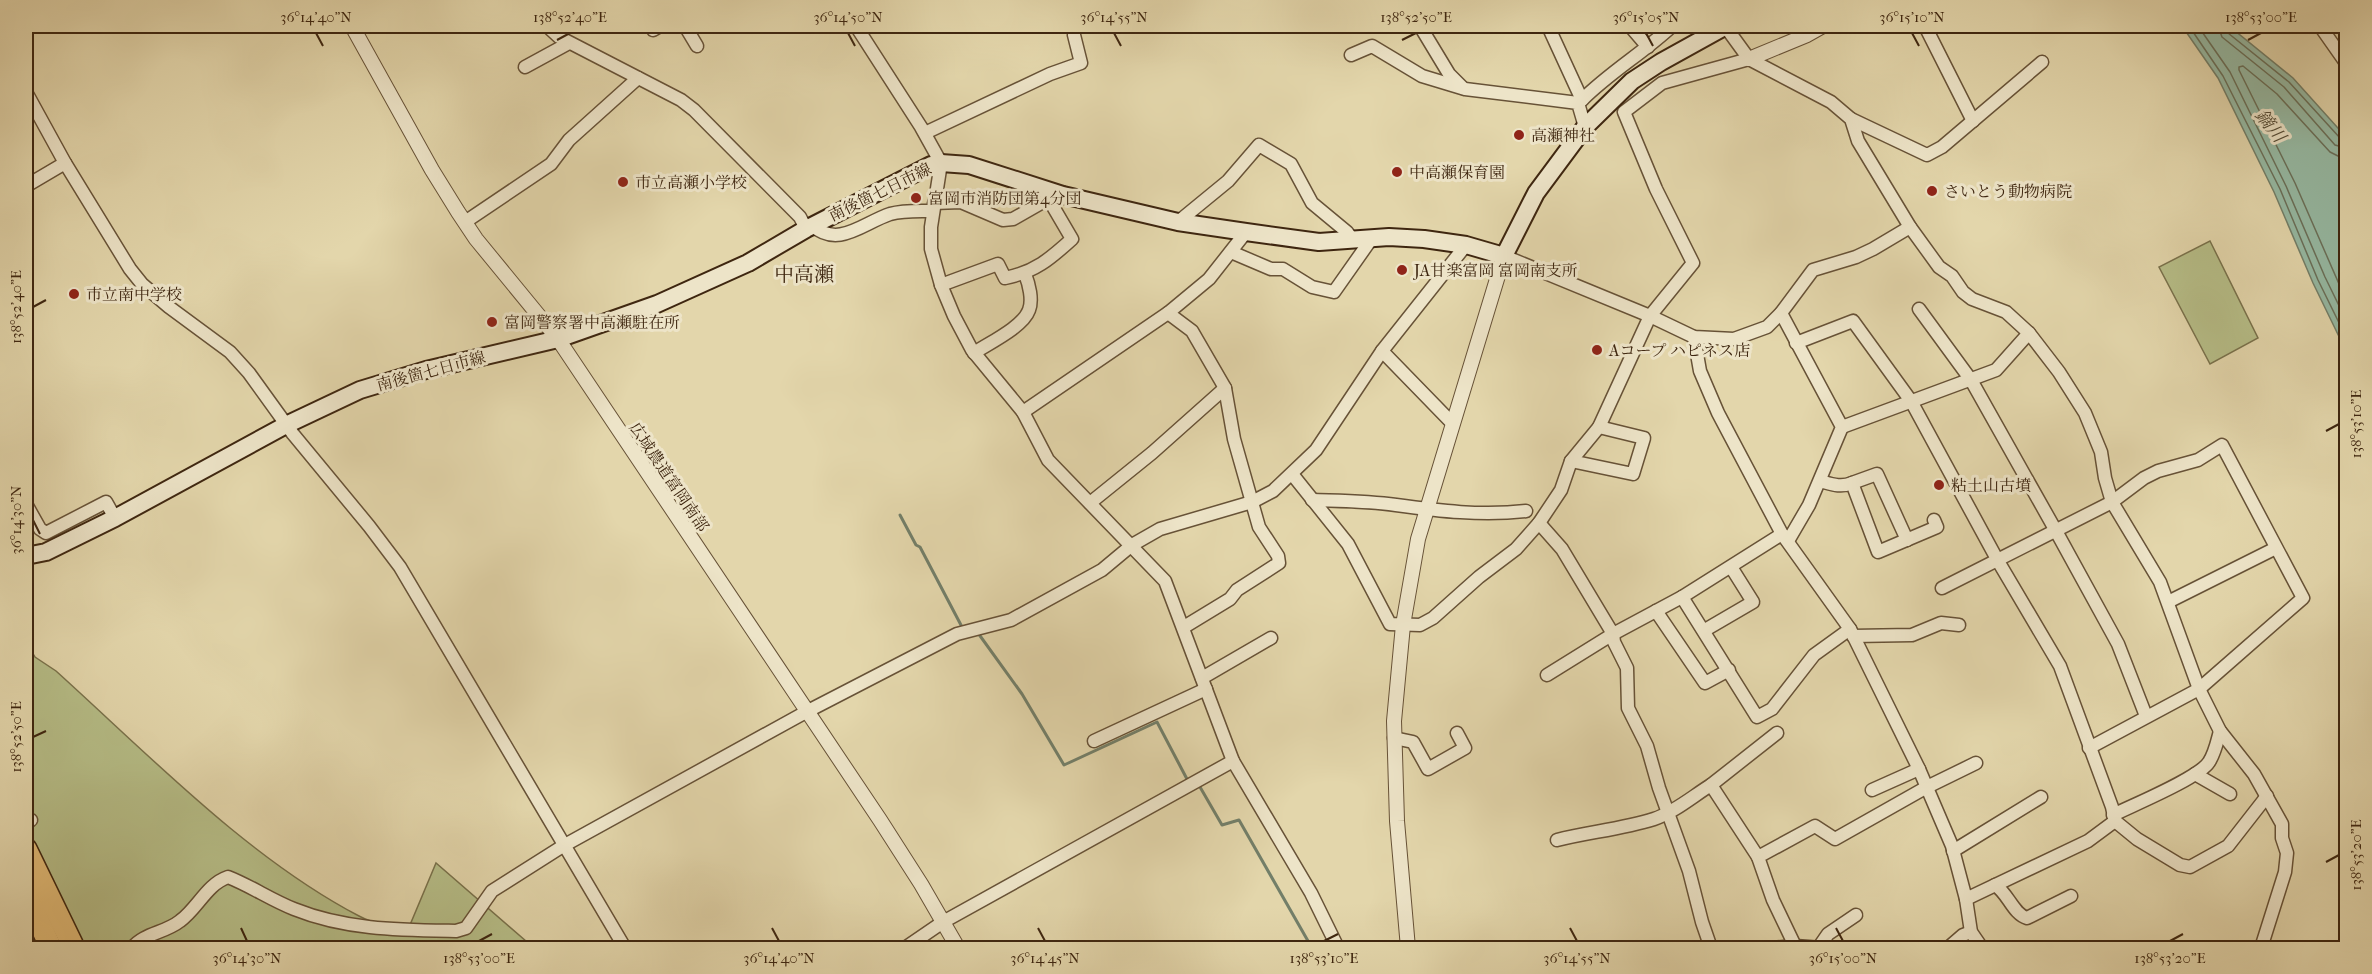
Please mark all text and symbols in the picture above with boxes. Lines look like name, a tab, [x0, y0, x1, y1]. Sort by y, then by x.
text: 36°14'40"N	[280, 8, 352, 26]
text: 138°52'40"E	[533, 8, 607, 26]
text: 36°14'50"N	[813, 8, 883, 26]
text: 36°14'55"N	[1080, 8, 1148, 26]
text: 138°52'50"E	[1380, 8, 1452, 26]
text: 36°15'05"N	[1613, 8, 1680, 26]
text: 36°15'10"N	[1879, 8, 1945, 26]
text: 138°53'00"E	[2225, 8, 2297, 26]
water label: 鏑川	[2251, 105, 2291, 148]
place label: 高瀬神社	[1531, 126, 1595, 145]
marker: 高瀬神社	[1512, 128, 1526, 142]
street label: 南後箇七日市線	[825, 159, 935, 225]
place label: 中高瀬保育園	[1409, 163, 1505, 182]
marker: 中高瀬保育園	[1390, 165, 1404, 179]
place label: 市立高瀬小学校	[635, 173, 747, 192]
marker: 市立高瀬小学校	[616, 175, 630, 189]
place label: さいとう動物病院	[1944, 182, 2072, 201]
marker: さいとう動物病院	[1925, 184, 1939, 198]
place label: 富岡市消防団第4分団	[928, 189, 1081, 208]
marker: 富岡市消防団第4分団	[909, 191, 923, 205]
place label: JA甘楽富岡 富岡南支所	[1412, 261, 1578, 280]
district label: 中高瀬	[774, 263, 834, 286]
marker: JA甘楽富岡 富岡南支所	[1395, 263, 1409, 277]
text: 138°52'40"E	[7, 270, 25, 344]
place label: 市立南中学校	[86, 285, 182, 304]
marker: 市立南中学校	[67, 287, 81, 301]
place label: 富岡警察署中高瀬駐在所	[504, 313, 680, 332]
marker: 富岡警察署中高瀬駐在所	[485, 315, 499, 329]
place label: Aコープ ハピネス店	[1608, 341, 1750, 360]
marker: Aコープ ハピネス店	[1590, 343, 1604, 357]
street label: 南後箇七日市線	[374, 347, 488, 395]
text: 138°53'10"E	[2347, 390, 2365, 458]
street label: 広域農道富岡南部	[625, 419, 713, 535]
place label: 粘土山古墳	[1951, 476, 2031, 495]
marker: 粘土山古墳	[1932, 478, 1946, 492]
text: 36°14'30"N	[7, 485, 25, 554]
text: 138°52'50"E	[7, 701, 25, 773]
text: 138°53'20"E	[2347, 819, 2365, 891]
text: 36°14'30"N	[213, 949, 282, 967]
text: 138°53'00"E	[443, 949, 515, 967]
text: 36°14'40"N	[743, 949, 815, 967]
text: 36°14'45"N	[1010, 949, 1080, 967]
text: 138°53'10"E	[1290, 949, 1358, 967]
text: 36°14'55"N	[1543, 949, 1611, 967]
text: 36°15'00"N	[1809, 949, 1878, 967]
text: 138°53'20"E	[2134, 949, 2206, 967]

